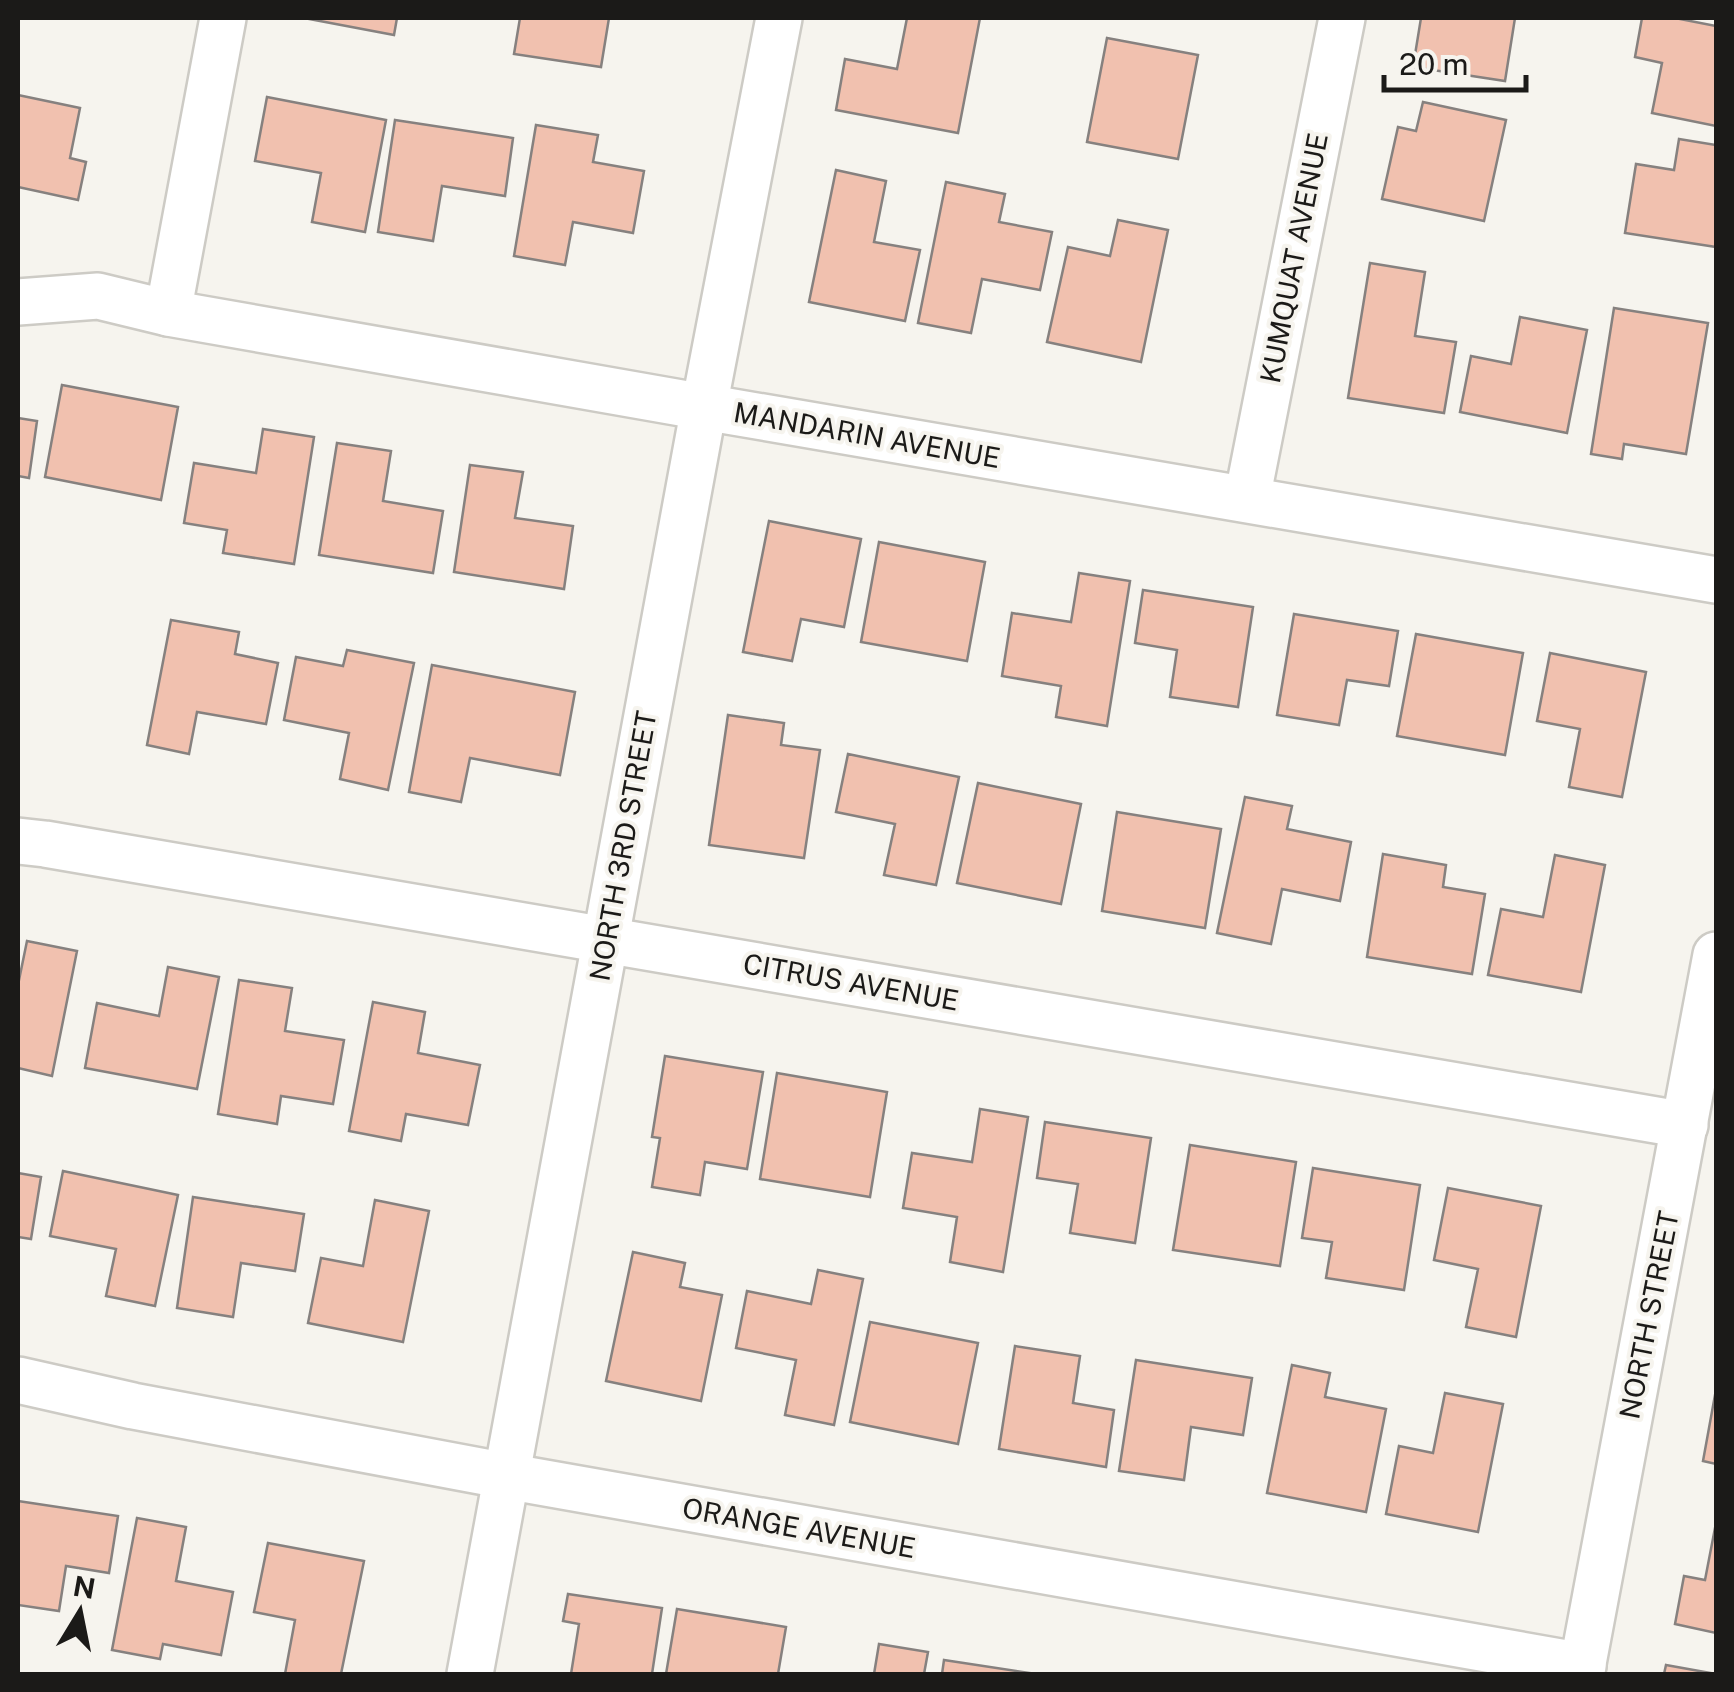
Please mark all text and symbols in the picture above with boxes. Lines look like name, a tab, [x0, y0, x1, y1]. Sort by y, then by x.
scale bar	[1384, 30, 1526, 92]
text: 20 m	[1399, 46, 1468, 82]
street label: KUMQUAT AVENUE	[1253, 130, 1334, 386]
street label: MANDARIN AVENUE	[731, 395, 1003, 474]
street label: NORTH 3RD STREET	[582, 708, 663, 984]
street label: CITRUS AVENUE	[741, 946, 962, 1017]
street label: NORTH STREET	[1612, 1208, 1685, 1422]
street label: ORANGE AVENUE	[680, 1491, 918, 1564]
north arrow	[30, 1562, 130, 1662]
text: N	[71, 1569, 98, 1605]

